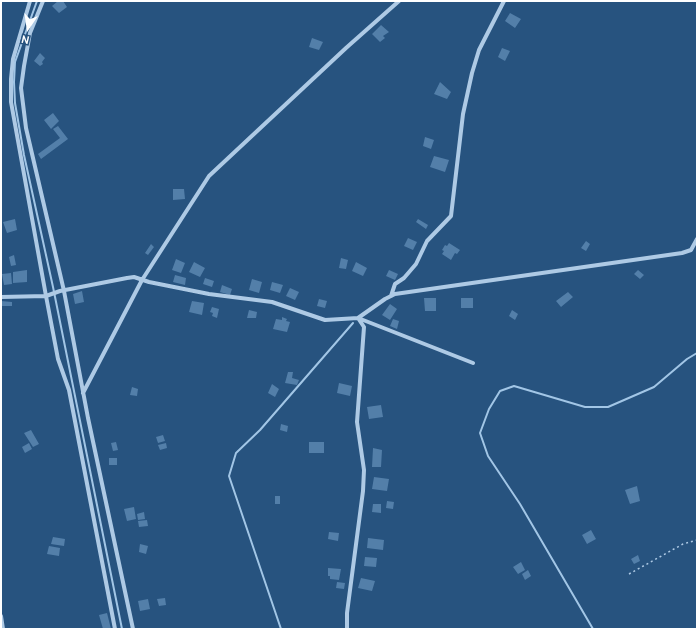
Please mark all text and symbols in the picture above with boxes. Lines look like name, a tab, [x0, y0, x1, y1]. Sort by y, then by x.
north arrow	[8, 8, 48, 48]
text: N	[20, 32, 31, 47]

